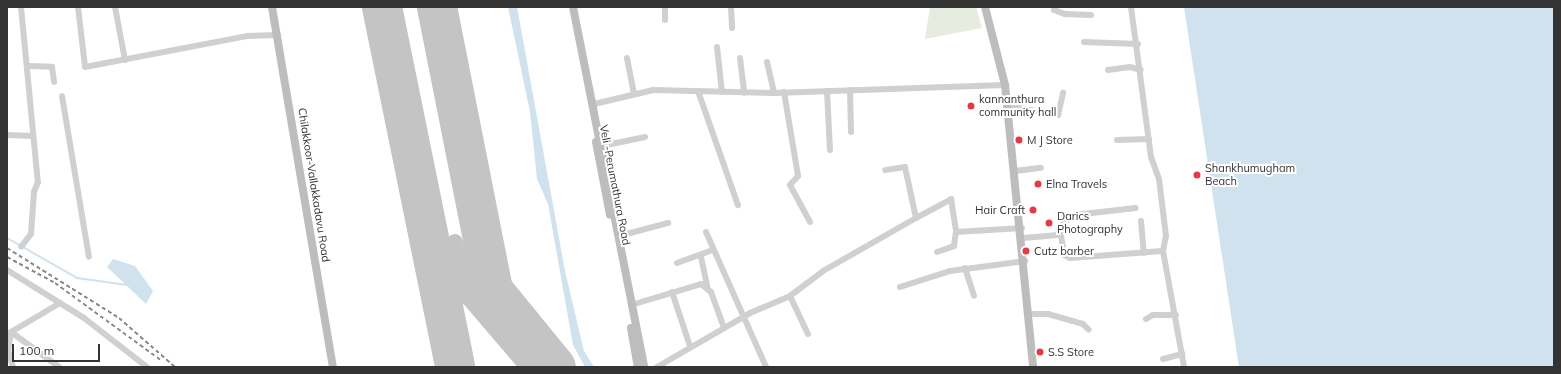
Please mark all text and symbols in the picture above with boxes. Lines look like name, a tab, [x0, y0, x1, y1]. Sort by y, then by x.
place label: kannanthura community hall	[979, 93, 1056, 119]
marker: kannanthura community hall	[966, 101, 976, 111]
street label: Chilakkoor-Vallakkadavu Road	[295, 107, 333, 263]
street label: Veli -Perumathura Road	[597, 124, 633, 246]
place label: M J Store	[1027, 133, 1073, 147]
marker: M J Store	[1014, 135, 1024, 145]
place label: Shankhumugham Beach	[1205, 162, 1295, 188]
marker: Shankhumugham Beach	[1192, 170, 1202, 180]
place label: Elna Travels	[1046, 177, 1107, 191]
marker: Elna Travels	[1033, 179, 1043, 189]
place label: Hair Craft	[975, 203, 1025, 217]
marker: Hair Craft	[1028, 205, 1038, 215]
place label: Darics Photography	[1057, 210, 1123, 236]
marker: Darics Photography	[1044, 218, 1054, 228]
place label: Cutz barber	[1034, 244, 1094, 258]
marker: Cutz barber	[1021, 246, 1031, 256]
scale bar	[14, 336, 102, 362]
text: 100 m	[19, 343, 54, 358]
place label: S.S Store	[1048, 345, 1094, 359]
marker: S.S Store	[1035, 347, 1045, 357]

